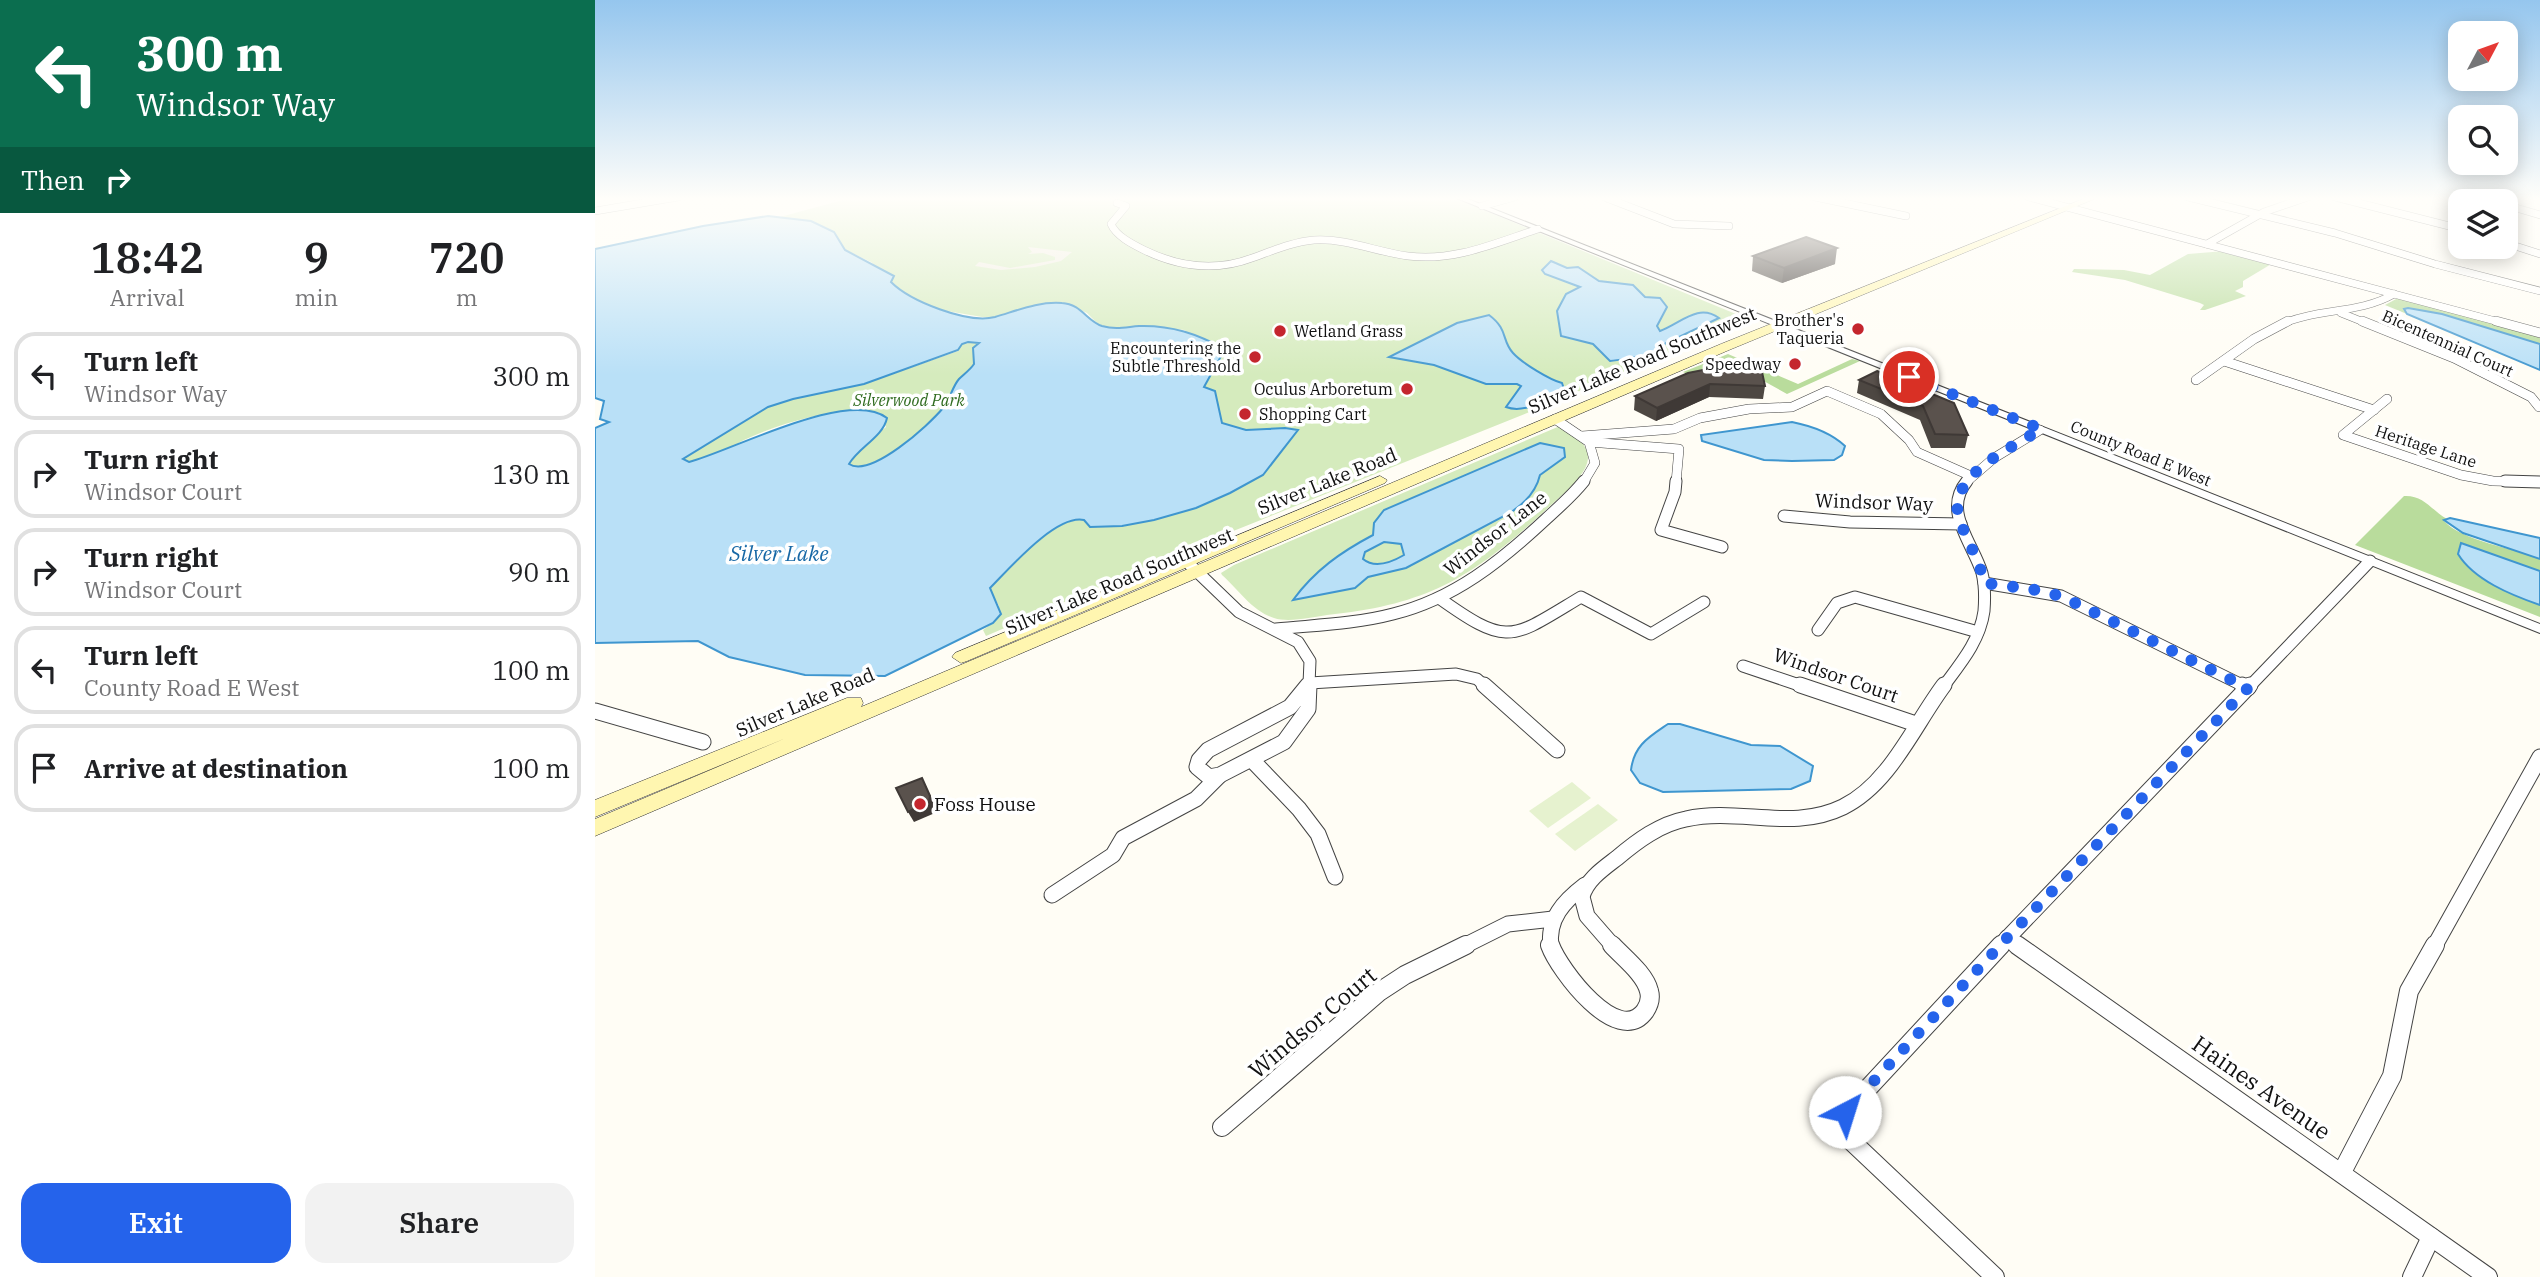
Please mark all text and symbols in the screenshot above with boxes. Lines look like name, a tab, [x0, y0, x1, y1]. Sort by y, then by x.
text: 300 m	[136, 21, 283, 84]
north arrow	[2448, 21, 2518, 91]
map controls	[2448, 21, 2518, 259]
icon: left	[21, 28, 112, 119]
text: Windsor Way	[136, 83, 335, 125]
button: search	[2448, 105, 2518, 175]
icon: right	[99, 161, 137, 199]
text: Then	[21, 163, 85, 197]
button: layers	[2448, 189, 2518, 259]
text: 18:42	[91, 230, 204, 285]
text: 9	[304, 230, 329, 285]
text: 720	[429, 230, 504, 285]
text: Arrival	[110, 282, 185, 312]
text: min	[294, 282, 338, 312]
text: m	[456, 282, 478, 312]
street label: Silver Lake Road Southwest	[1524, 301, 1760, 419]
street label: Bicentennial Court	[2379, 305, 2517, 381]
place label: Brother's Taqueria	[1774, 310, 1844, 348]
place label: Wetland Grass	[1294, 321, 1403, 341]
marker: Brother's Taqueria	[1850, 321, 1866, 337]
marker: Wetland Grass	[1272, 323, 1288, 339]
place label: Encountering the Subtle Threshold	[1110, 338, 1241, 376]
text: Turn left	[84, 344, 198, 378]
pin	[1879, 347, 1939, 407]
marker: Encountering the Subtle Threshold	[1247, 349, 1263, 365]
place label: Speedway	[1705, 354, 1781, 374]
marker: Speedway	[1787, 356, 1803, 372]
icon: left	[25, 357, 63, 395]
icon: arrive	[1890, 358, 1928, 396]
text: 300 m	[492, 359, 570, 393]
text: Windsor Way	[84, 378, 227, 408]
place label: Oculus Arboretum	[1254, 379, 1393, 399]
marker: Oculus Arboretum	[1399, 381, 1415, 397]
park label: Silverwood Park	[852, 390, 965, 410]
place label: Shopping Cart	[1259, 404, 1367, 424]
marker: Shopping Cart	[1237, 406, 1253, 422]
street label: County Road E West	[2068, 416, 2215, 490]
street label: Heritage Lane	[2373, 420, 2479, 472]
text: Turn right	[84, 442, 218, 476]
street label: Silver Lake Road	[1254, 442, 1400, 520]
icon: right	[25, 455, 63, 493]
text: 130 m	[492, 457, 570, 491]
text: Windsor Court	[84, 476, 242, 506]
street label: Windsor Lane	[1439, 485, 1551, 581]
street label: Windsor Way	[1815, 488, 1934, 516]
street label: Silver Lake Road Southwest	[1001, 522, 1237, 640]
water label: Silver Lake	[728, 539, 829, 567]
text: Turn right	[84, 540, 218, 574]
icon: right	[25, 553, 63, 591]
text: 90 m	[508, 555, 570, 589]
text: Windsor Court	[84, 574, 242, 604]
text: Turn left	[84, 638, 198, 672]
street label: Windsor Court	[1770, 642, 1902, 708]
icon: left	[25, 651, 63, 689]
text: 100 m	[492, 653, 570, 687]
street label: Silver Lake Road	[732, 662, 878, 742]
text: County Road E West	[84, 672, 299, 702]
icon: arrive	[25, 749, 63, 787]
text: Arrive at destination	[84, 751, 348, 785]
text: 100 m	[492, 751, 570, 785]
place label: Foss House	[934, 792, 1036, 816]
marker: Foss House	[912, 796, 928, 812]
street label: Windsor Court	[1242, 960, 1382, 1084]
street label: Haines Avenue	[2187, 1028, 2337, 1146]
position arrow	[1808, 1075, 1882, 1149]
button: Exit	[21, 1183, 291, 1263]
button: Share	[305, 1183, 574, 1263]

